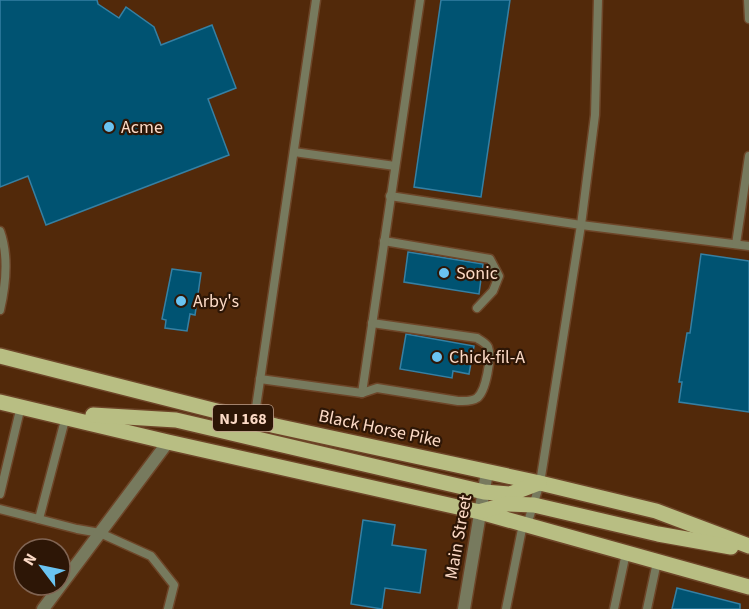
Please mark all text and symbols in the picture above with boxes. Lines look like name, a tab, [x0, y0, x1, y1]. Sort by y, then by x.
place label: Acme	[121, 115, 163, 140]
marker: Acme	[102, 120, 116, 134]
place label: Sonic	[456, 261, 498, 286]
marker: Sonic	[437, 266, 451, 280]
place label: Arby's	[193, 289, 239, 314]
marker: Arby's	[174, 294, 188, 308]
place label: Chick-fil-A	[449, 345, 525, 370]
marker: Chick-fil-A	[430, 350, 444, 364]
street label: Black Horse Pike	[316, 403, 444, 454]
road number: NJ 168	[213, 405, 273, 431]
street label: Main Street	[439, 493, 478, 581]
north arrow	[12, 537, 72, 597]
text: N	[18, 549, 42, 570]

